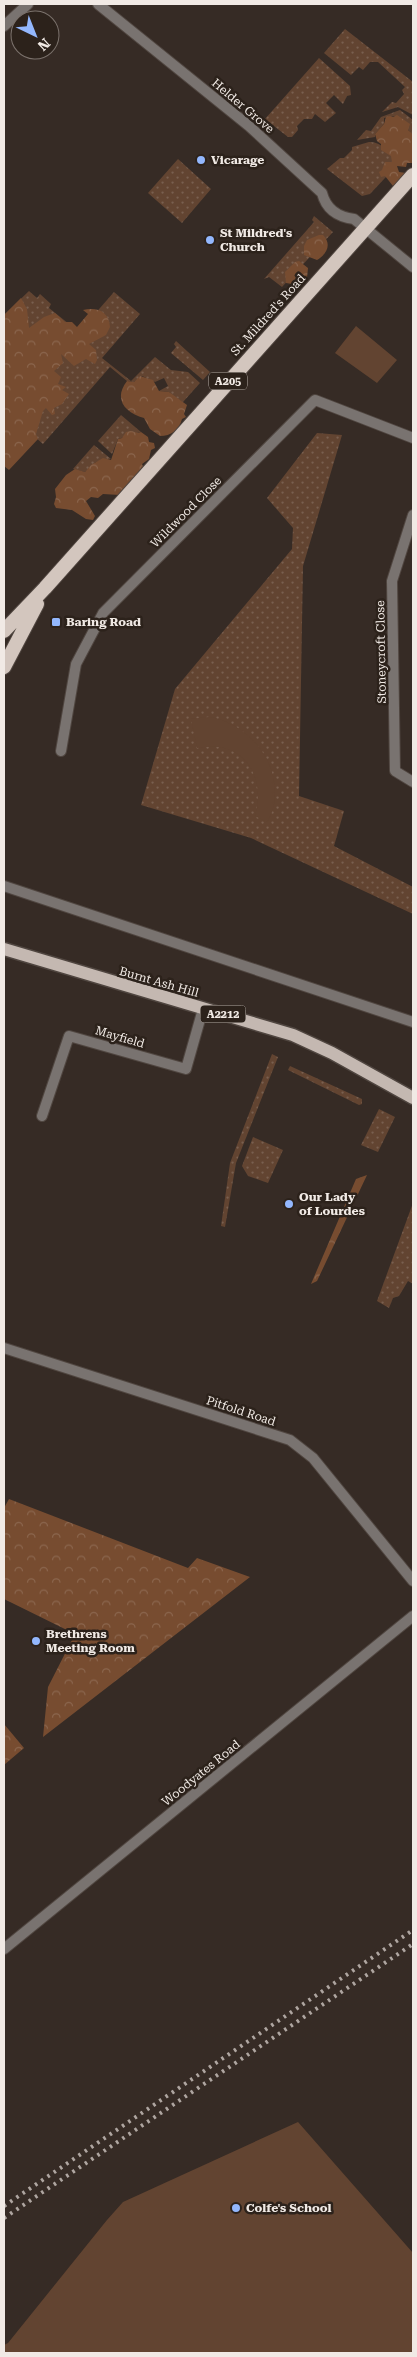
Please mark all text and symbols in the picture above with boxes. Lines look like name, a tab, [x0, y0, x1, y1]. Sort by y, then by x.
north arrow	[10, 10, 60, 60]
text: N	[34, 35, 53, 54]
street label: Helder Grove	[209, 76, 277, 136]
place label: Vicarage	[211, 153, 264, 167]
marker: Vicarage	[195, 154, 207, 166]
place label: St Mildred's Church	[220, 226, 292, 254]
marker: St Mildred's Church	[204, 234, 216, 246]
street label: St. Mildred's Road	[228, 271, 308, 359]
road number: A205	[209, 372, 247, 390]
street label: Wildwood Close	[148, 473, 225, 550]
street label: Stoneycroft Close	[373, 600, 389, 704]
place label: Baring Road	[66, 615, 141, 629]
marker: Baring Road	[50, 616, 62, 628]
street label: Burnt Ash Hill	[118, 964, 201, 1000]
road number: A2212	[200, 1006, 246, 1022]
street label: Mayfield	[94, 1023, 147, 1051]
place label: Our Lady of Lourdes	[299, 1190, 365, 1218]
marker: Our Lady of Lourdes	[283, 1198, 295, 1210]
street label: Pitfold Road	[205, 1393, 278, 1429]
place label: Brethrens Meeting Room	[46, 1627, 135, 1655]
marker: Brethrens Meeting Room	[30, 1635, 42, 1647]
street label: Woodyates Road	[159, 1737, 243, 1809]
place label: Colfe's School	[246, 2201, 332, 2215]
marker: Colfe's School	[230, 2202, 242, 2214]

